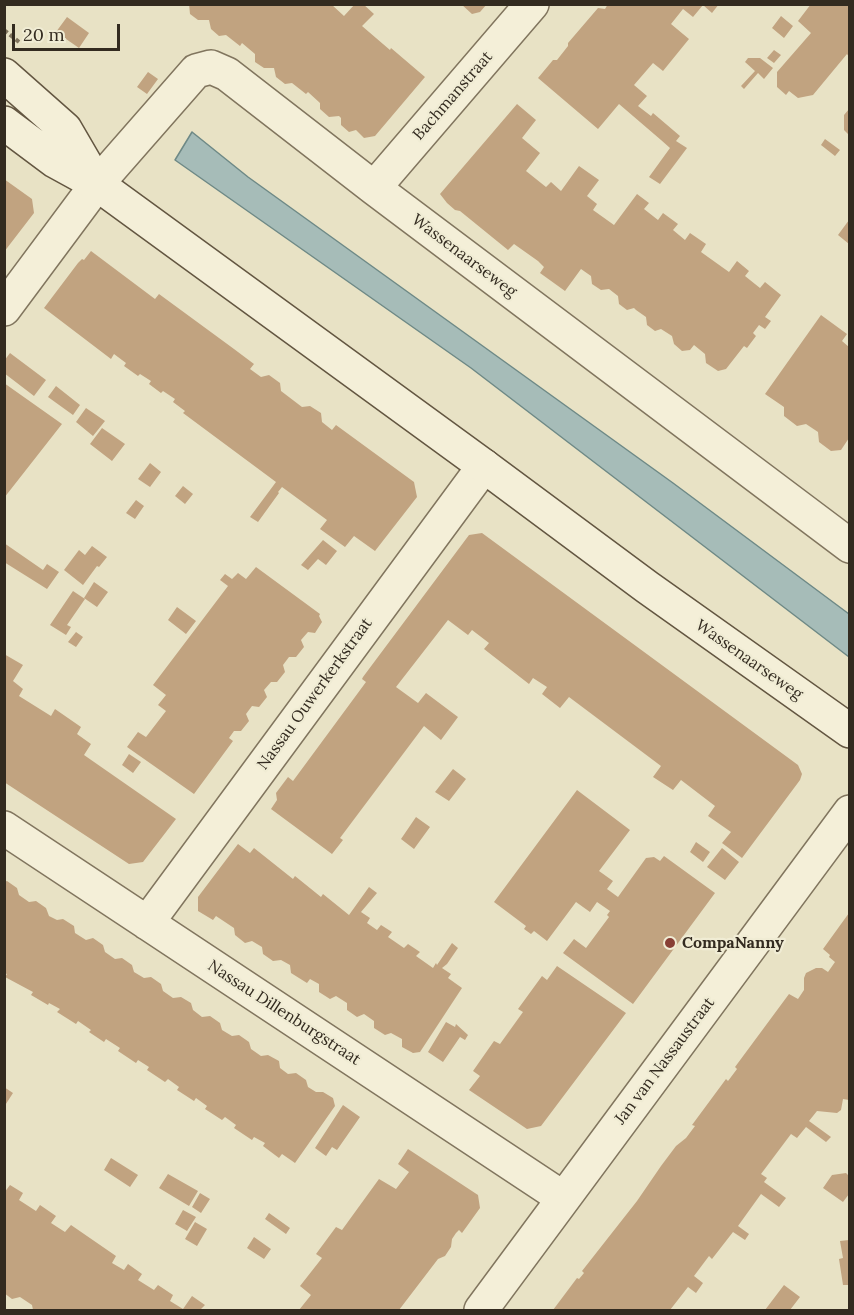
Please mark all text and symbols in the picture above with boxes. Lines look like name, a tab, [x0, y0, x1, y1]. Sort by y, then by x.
scale bar	[15, 12, 123, 50]
text: 20 m	[23, 23, 65, 46]
street label: Bachmanstraat	[409, 48, 497, 144]
street label: Wassenaarseweg	[408, 210, 520, 302]
street label: Nassau Ouwerkerkstraat	[253, 614, 377, 774]
street label: Wassenaarseweg	[692, 616, 806, 704]
place label: CompaNanny	[682, 933, 784, 953]
marker: CompaNanny	[663, 936, 677, 950]
street label: Nassau Dillenburgstraat	[204, 956, 364, 1070]
street label: Jan van Nassaustraat	[611, 994, 719, 1128]

